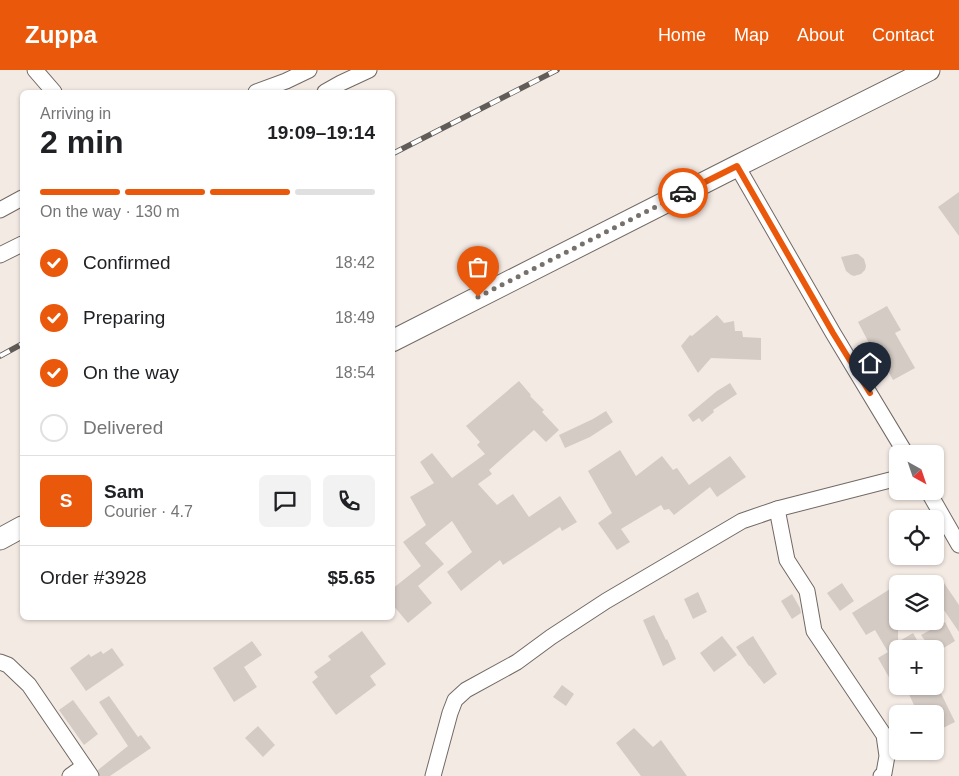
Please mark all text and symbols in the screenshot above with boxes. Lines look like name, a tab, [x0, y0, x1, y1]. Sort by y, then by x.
text: Zuppa	[25, 21, 97, 48]
text: Home	[658, 25, 706, 45]
text: Map	[734, 25, 769, 45]
text: About	[797, 25, 844, 45]
text: Contact	[872, 25, 934, 45]
text: Arriving in	[40, 105, 111, 122]
text: 19:09–19:14	[267, 122, 375, 143]
text: 2 min	[40, 124, 124, 160]
courier	[658, 168, 708, 218]
icon: car	[669, 179, 697, 207]
text: On the way · 130 m	[40, 203, 180, 220]
pin	[457, 246, 499, 297]
icon: check	[40, 249, 68, 277]
text: Confirmed	[83, 252, 171, 273]
icon: bag	[464, 253, 492, 281]
text: 18:42	[335, 254, 375, 271]
icon: check	[40, 304, 68, 332]
text: Preparing	[83, 307, 165, 328]
text: 18:49	[335, 309, 375, 326]
pin	[849, 342, 891, 393]
icon: home	[856, 349, 884, 377]
icon: check	[40, 359, 68, 387]
text: On the way	[83, 362, 179, 383]
text: 18:54	[335, 364, 375, 381]
text: Delivered	[83, 417, 163, 438]
north arrow	[889, 445, 944, 500]
map controls	[889, 445, 944, 760]
button: chat	[259, 475, 311, 527]
button: phone	[323, 475, 375, 527]
text: Sam	[104, 481, 144, 502]
text: S	[60, 490, 72, 511]
text: Courier · 4.7	[104, 503, 193, 520]
button: locate	[889, 510, 944, 565]
text: Order #3928	[40, 567, 147, 588]
text: $5.65	[327, 567, 375, 588]
button: layers	[889, 575, 944, 630]
button: +	[889, 640, 944, 695]
button: −	[889, 705, 944, 760]

